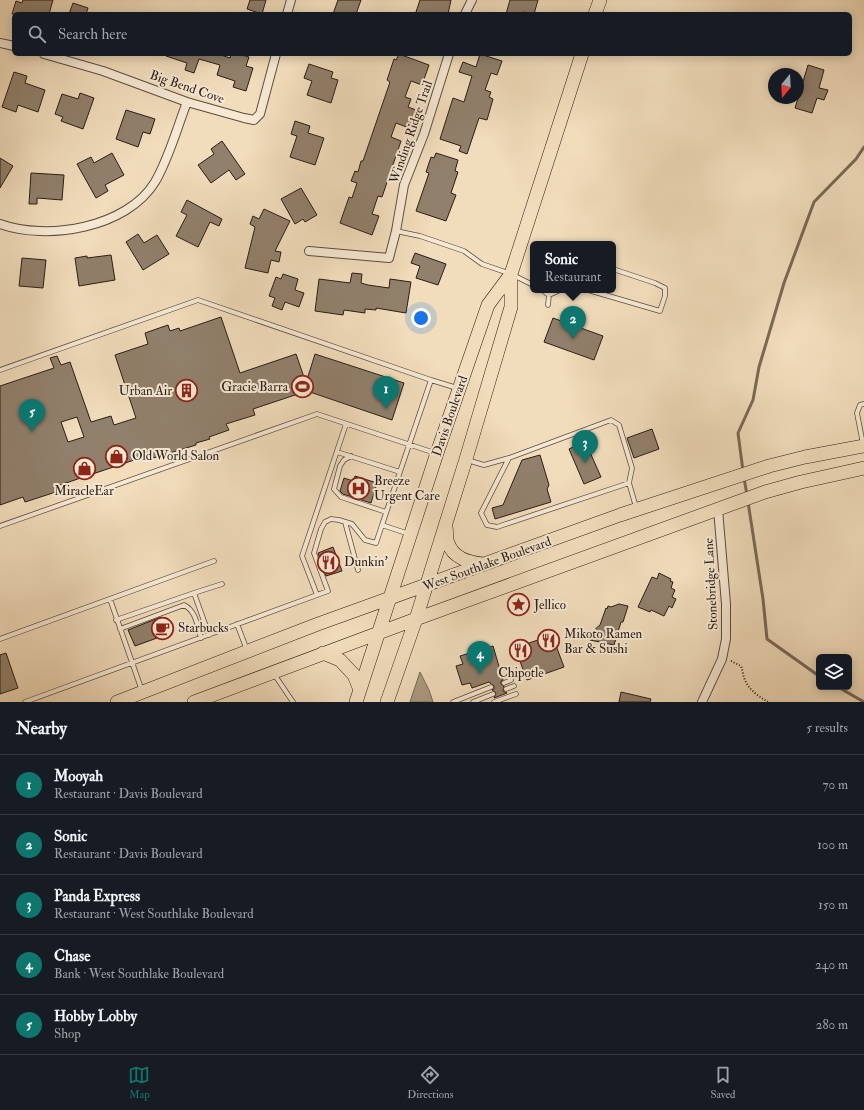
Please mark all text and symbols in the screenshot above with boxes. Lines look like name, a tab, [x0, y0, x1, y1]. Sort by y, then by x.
search box	[12, 12, 852, 56]
icon: search	[26, 23, 48, 45]
text: Search here	[58, 25, 127, 44]
street label: Big Bend Cove	[148, 67, 227, 107]
north arrow	[768, 68, 804, 104]
street label: Winding Ridge Trail	[386, 78, 436, 187]
popup	[530, 241, 616, 293]
text: Sonic	[545, 250, 578, 269]
text: Restaurant	[545, 269, 601, 285]
pin: 2	[560, 306, 586, 339]
your location	[411, 308, 431, 328]
street label: Davis Boulevard	[429, 373, 471, 458]
sports icon: Gracie Barra	[290, 374, 316, 400]
pin: 1	[373, 376, 399, 409]
building icon: Urban Air	[174, 378, 200, 404]
place label: Gracie Barra	[221, 379, 289, 395]
place label: Urban Air	[119, 383, 172, 399]
pin: 5	[19, 399, 45, 432]
pin: 3	[572, 430, 598, 463]
shop icon: Old World Salon	[103, 443, 129, 469]
place label: Old World Salon	[132, 448, 220, 464]
shop icon: MiracleEar	[71, 456, 97, 482]
place label: Breeze Urgent Care	[374, 473, 440, 504]
hospital icon: Breeze Urgent Care	[345, 475, 371, 501]
place label: MiracleEar	[54, 483, 114, 499]
street label: West Southlake Boulevard	[420, 533, 554, 595]
street label: Stonebridge Lane	[701, 537, 721, 630]
restaurant icon: Dunkin'	[316, 549, 342, 575]
place label: Dunkin'	[344, 554, 388, 570]
place icon: Jellico	[506, 592, 532, 618]
place label: Jellico	[533, 597, 566, 613]
cafe icon: Starbucks	[150, 615, 176, 641]
place label: Starbucks	[178, 620, 229, 636]
place label: Mikoto Ramen Bar & Sushi	[564, 626, 643, 657]
restaurant icon: Mikoto Ramen Bar & Sushi	[536, 628, 562, 654]
restaurant icon: Chipotle	[508, 638, 534, 664]
pin: 4	[467, 641, 493, 674]
map controls	[816, 654, 852, 690]
button: layers	[816, 654, 852, 690]
place label: Chipotle	[498, 665, 544, 682]
text: Nearby	[16, 718, 67, 739]
text: 5 results	[806, 720, 848, 736]
text: Mooyah	[54, 767, 103, 786]
text: 1	[27, 777, 31, 793]
text: 70 m	[823, 777, 848, 793]
text: Restaurant · Davis Boulevard	[54, 786, 203, 802]
text: Sonic	[54, 827, 87, 846]
text: 2	[26, 837, 32, 853]
text: 100 m	[817, 837, 848, 853]
text: Restaurant · Davis Boulevard	[54, 846, 203, 862]
text: Panda Express	[54, 887, 140, 906]
text: 3	[27, 897, 32, 913]
text: 150 m	[818, 897, 848, 913]
text: Restaurant · West Southlake Boulevard	[54, 906, 254, 922]
text: Chase	[54, 947, 90, 966]
text: 4	[25, 957, 33, 973]
text: 240 m	[815, 957, 848, 973]
text: Bank · West Southlake Boulevard	[54, 966, 224, 982]
text: Hobby Lobby	[54, 1007, 137, 1026]
text: 5	[26, 1017, 32, 1033]
text: 280 m	[816, 1017, 848, 1033]
text: Shop	[54, 1026, 81, 1042]
tab: Map	[128, 1064, 150, 1101]
tab: Directions	[407, 1064, 454, 1101]
tab: Saved	[710, 1064, 736, 1101]

